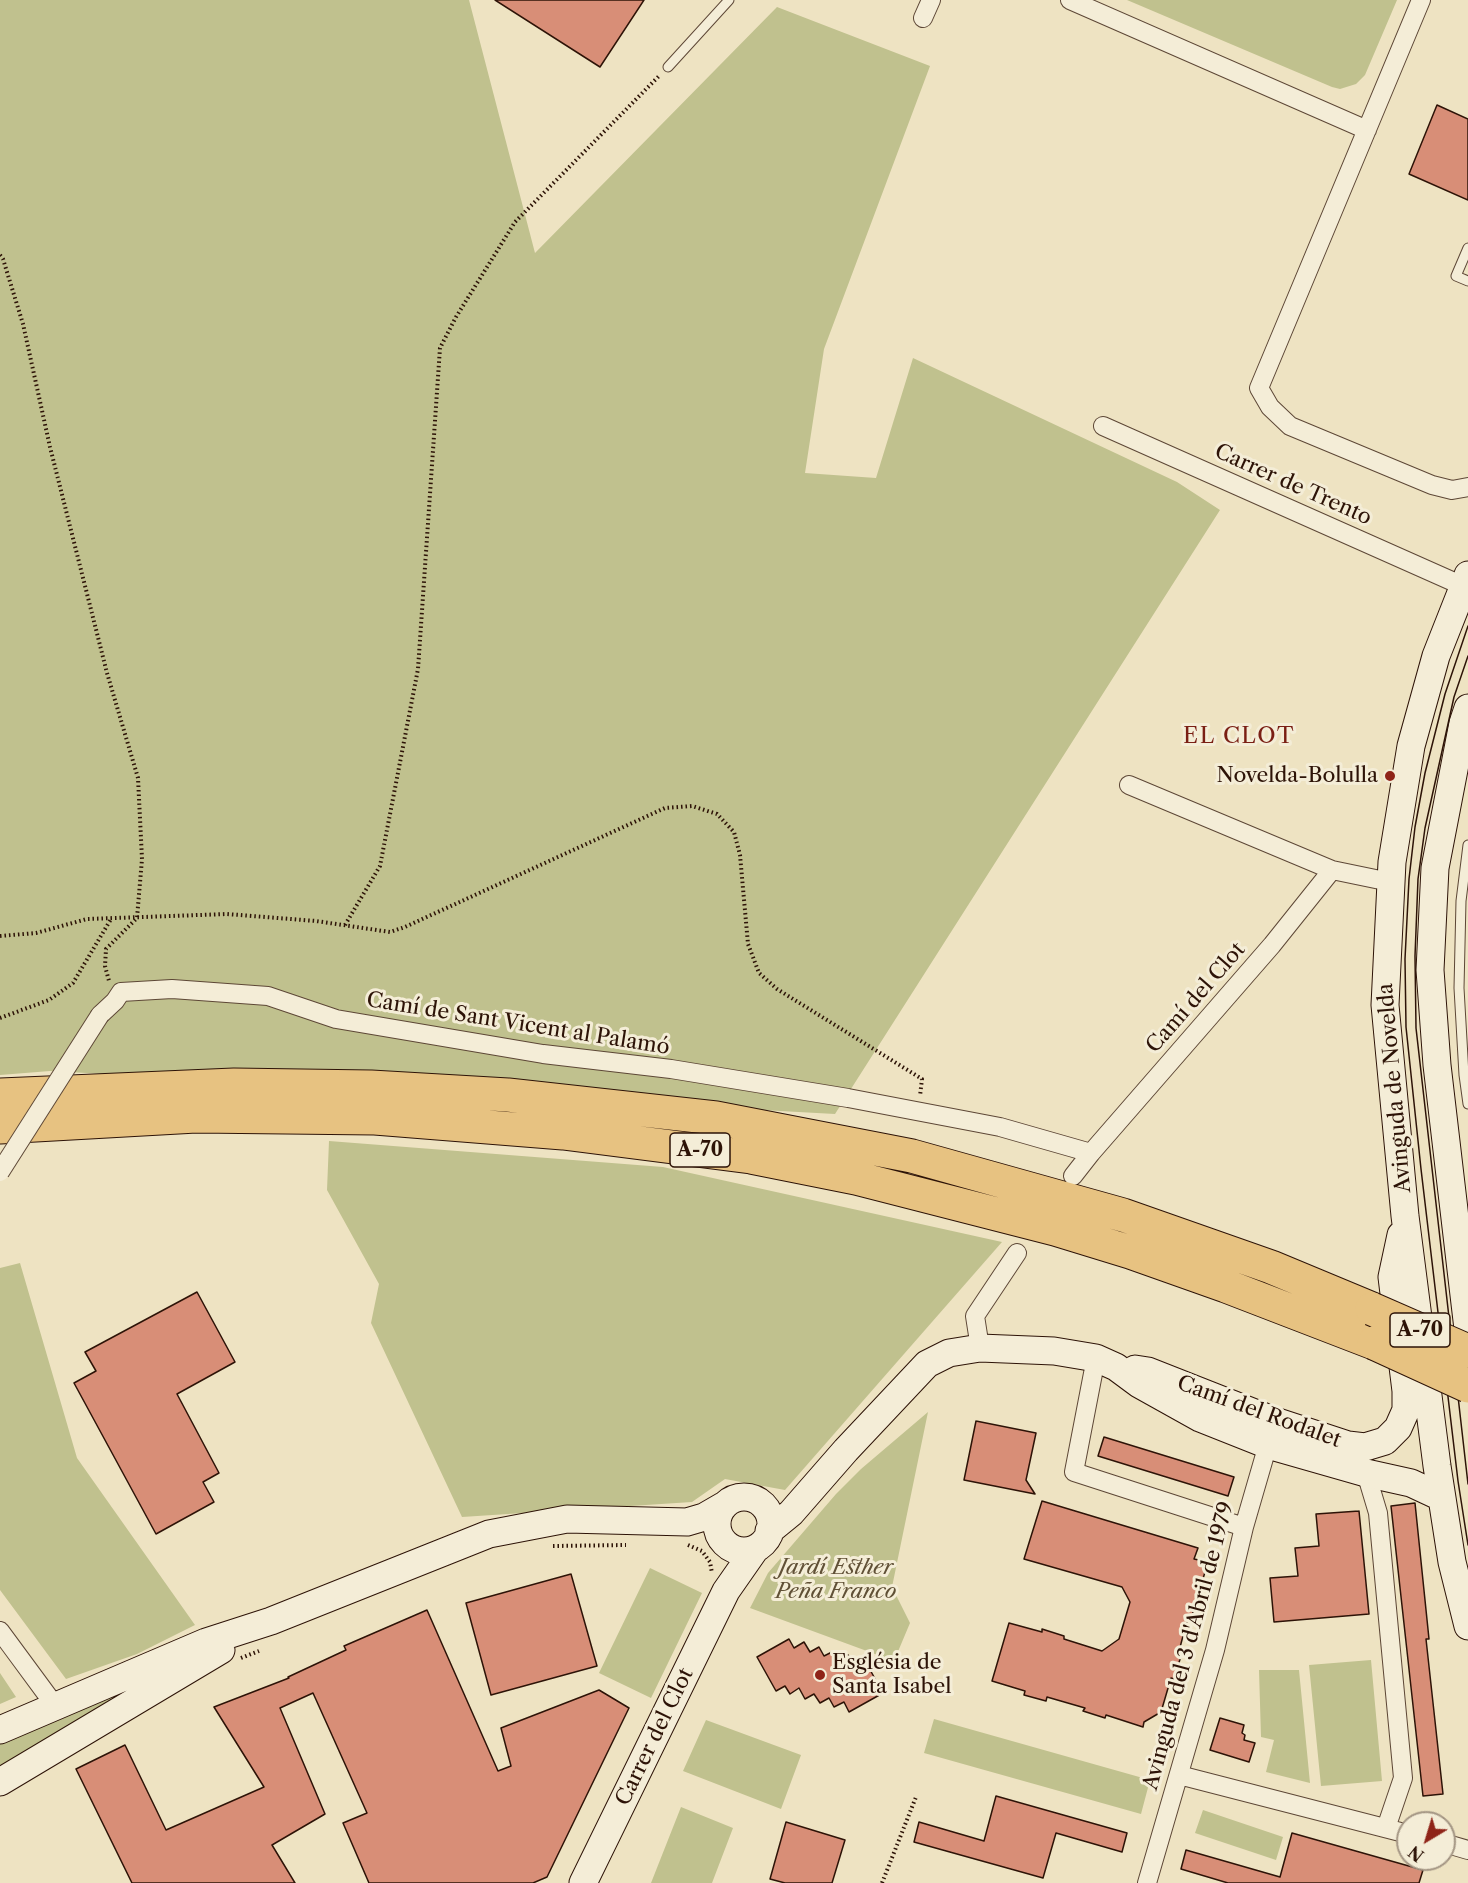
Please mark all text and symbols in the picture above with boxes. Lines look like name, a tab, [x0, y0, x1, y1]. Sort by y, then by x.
street label: Carrer de Trento	[1211, 439, 1375, 531]
district label: EL CLOT	[1183, 724, 1295, 750]
place label: Novelda-Bolulla	[1217, 763, 1378, 789]
marker: Novelda-Bolulla	[1383, 769, 1397, 783]
street label: Camí del Clot	[1141, 938, 1251, 1058]
street label: Avinguda de Novelda	[1373, 982, 1417, 1194]
street label: Camí de Sant Vicent al Palamó	[365, 988, 671, 1060]
road number: A-70	[670, 1133, 730, 1167]
road number: A-70	[1390, 1313, 1450, 1347]
street label: Camí del Rodalet	[1174, 1371, 1344, 1453]
street label: Avinguda del 3 d'Abril de 1979	[1138, 1499, 1240, 1793]
park label: Jardí Esther Peña Franco	[776, 1555, 896, 1605]
place label: Església de Santa Isabel	[832, 1650, 951, 1700]
street label: Carrer del Clot	[611, 1664, 699, 1810]
marker: Església de Santa Isabel	[813, 1668, 827, 1682]
north arrow	[1396, 1811, 1456, 1871]
text: N	[1405, 1841, 1428, 1866]

